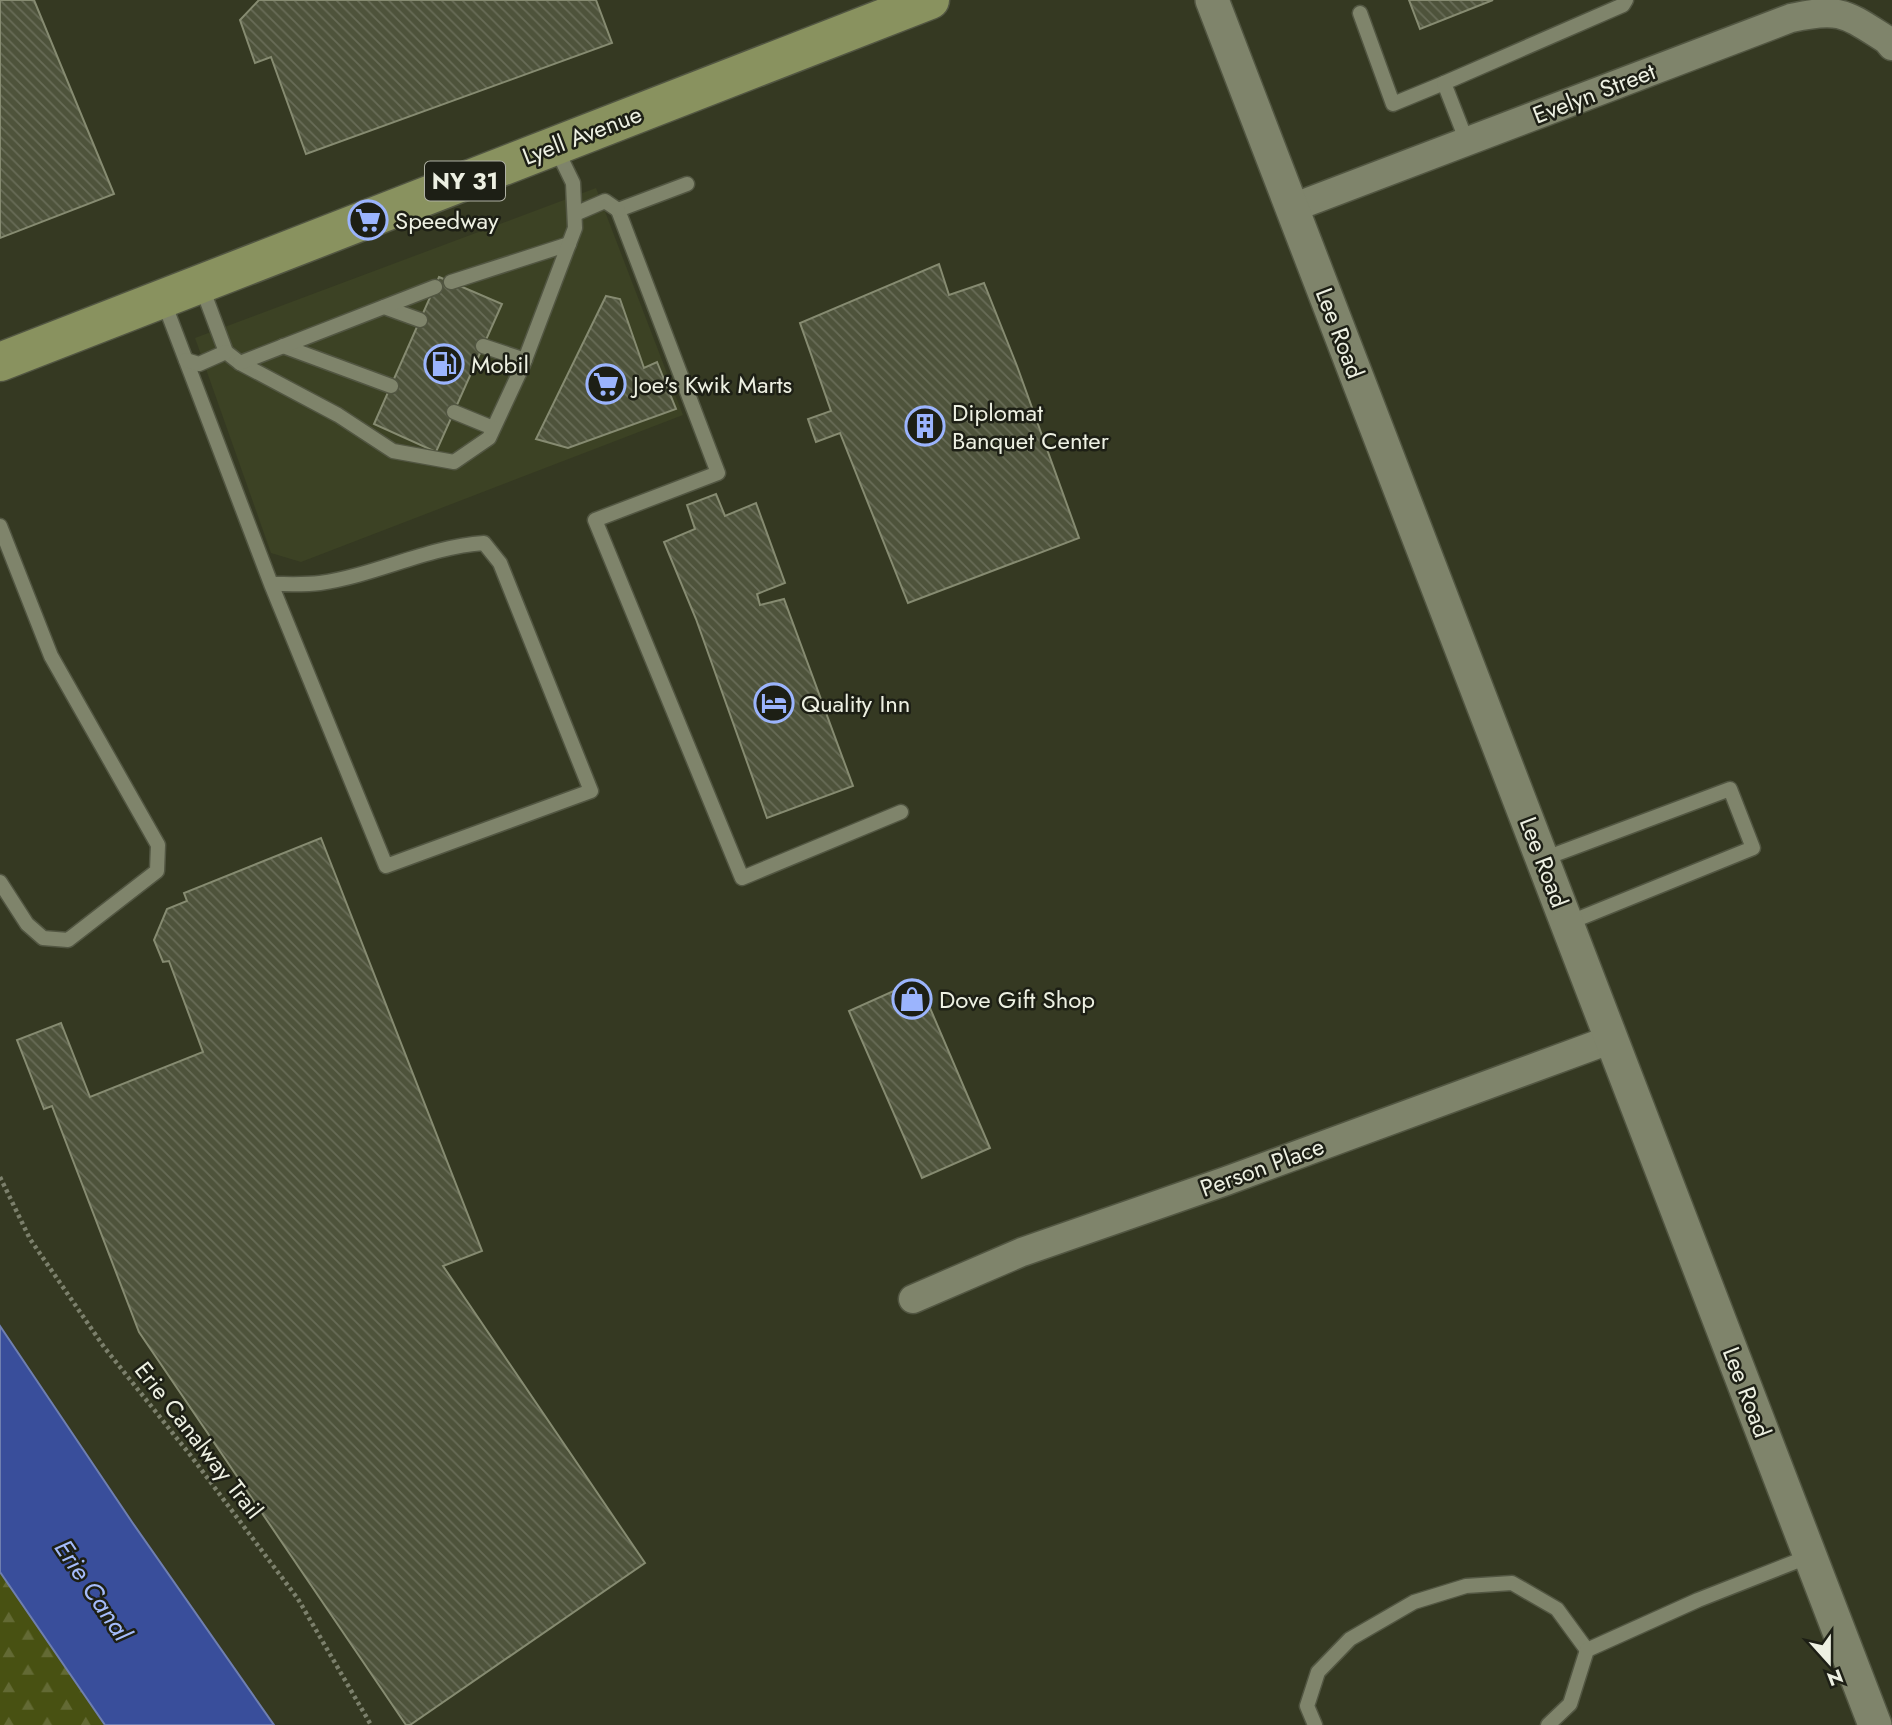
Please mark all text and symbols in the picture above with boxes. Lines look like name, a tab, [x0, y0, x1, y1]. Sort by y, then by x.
street label: Evelyn Street	[1528, 53, 1661, 132]
street label: Lyell Avenue	[517, 96, 647, 174]
road number: NY 31	[425, 162, 505, 200]
supermarket icon: Speedway	[347, 199, 389, 241]
place label: Speedway	[395, 203, 499, 238]
street label: Lee Road	[1307, 283, 1373, 383]
fuel station icon: Mobil	[423, 343, 465, 385]
place label: Mobil	[471, 347, 529, 382]
supermarket icon: Joe's Kwik Marts	[585, 363, 627, 405]
place label: Joe's Kwik Marts	[630, 367, 792, 402]
place label: Diplomat Banquet Center	[952, 395, 1110, 458]
building icon: Diplomat Banquet Center	[904, 405, 946, 447]
hotel icon: Quality Inn	[753, 682, 795, 724]
place label: Quality Inn	[801, 686, 910, 721]
street label: Lee Road	[1511, 812, 1577, 912]
shop icon: Dove Gift Shop	[891, 978, 933, 1020]
place label: Dove Gift Shop	[939, 982, 1095, 1017]
street label: Person Place	[1195, 1128, 1329, 1206]
street label: Lee Road	[1714, 1342, 1780, 1442]
street label: Erie Canalway Trail	[126, 1354, 272, 1526]
water label: Erie Canal	[45, 1532, 142, 1649]
north arrow	[1794, 1627, 1864, 1697]
text: N	[1823, 1662, 1847, 1693]

